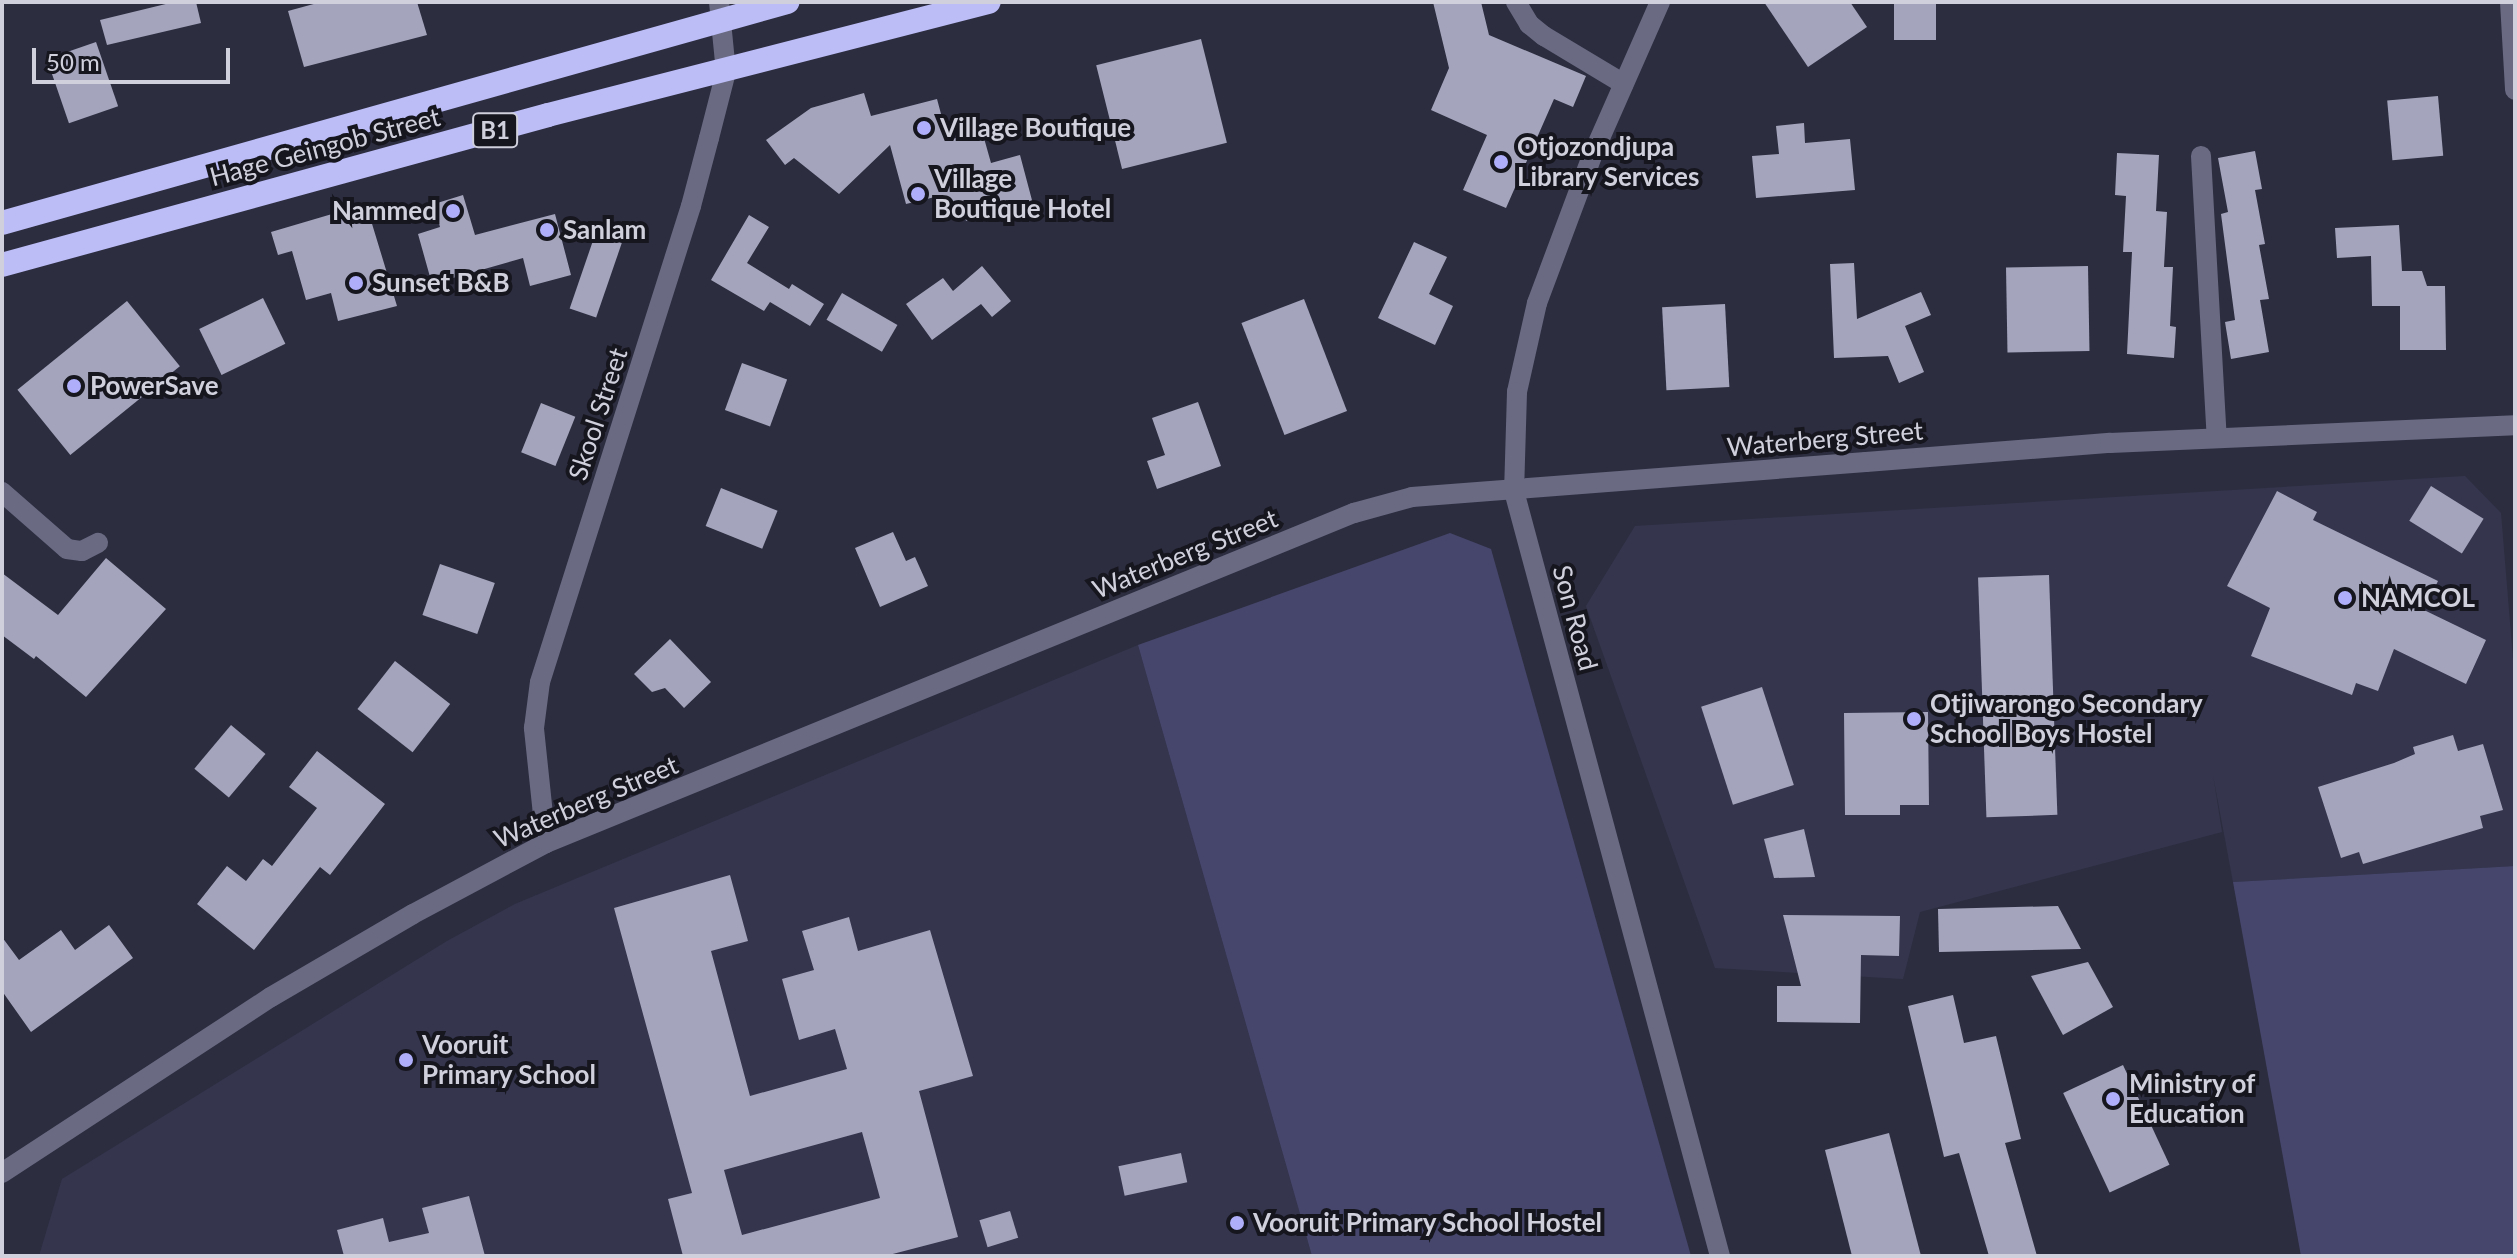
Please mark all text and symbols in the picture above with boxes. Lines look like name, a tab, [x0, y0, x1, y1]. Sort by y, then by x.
scale bar	[36, 32, 234, 82]
text: 50 m	[46, 47, 100, 76]
street label: Hage Geingob Street	[206, 101, 444, 193]
road number: B1	[471, 110, 519, 150]
place label: Village Boutique	[940, 112, 1131, 144]
marker: Village Boutique	[915, 119, 933, 137]
place label: Otjozondjupa Library Services	[1517, 131, 1700, 192]
marker: Otjozondjupa Library Services	[1492, 153, 1510, 171]
place label: Village Boutique Hotel	[934, 163, 1111, 224]
marker: Village Boutique Hotel	[909, 185, 927, 203]
place label: Nammed	[332, 195, 437, 227]
marker: Nammed	[444, 202, 462, 220]
place label: Sanlam	[563, 214, 646, 246]
marker: Sanlam	[538, 221, 556, 239]
place label: Sunset B&B	[372, 267, 510, 299]
marker: Sunset B&B	[347, 274, 365, 292]
street label: Skool Street	[562, 344, 634, 484]
place label: PowerSave	[90, 370, 219, 402]
marker: PowerSave	[65, 377, 83, 395]
street label: Waterberg Street	[1726, 415, 1924, 463]
street label: Waterberg Street	[1088, 503, 1282, 605]
street label: Son Road	[1546, 562, 1604, 674]
place label: NAMCOL	[2361, 582, 2475, 614]
marker: NAMCOL	[2336, 589, 2354, 607]
place label: Otjiwarongo Secondary School Boys Hostel	[1930, 688, 2203, 750]
marker: Otjiwarongo Secondary School Boys Hostel	[1905, 710, 1923, 728]
street label: Waterberg Street	[489, 749, 683, 855]
place label: Vooruit Primary School	[422, 1029, 597, 1090]
marker: Vooruit Primary School	[397, 1051, 415, 1069]
place label: Ministry of Education	[2129, 1068, 2256, 1130]
marker: Ministry of Education	[2104, 1090, 2122, 1108]
place label: Vooruit Primary School Hostel	[1253, 1207, 1603, 1239]
marker: Vooruit Primary School Hostel	[1228, 1214, 1246, 1232]

